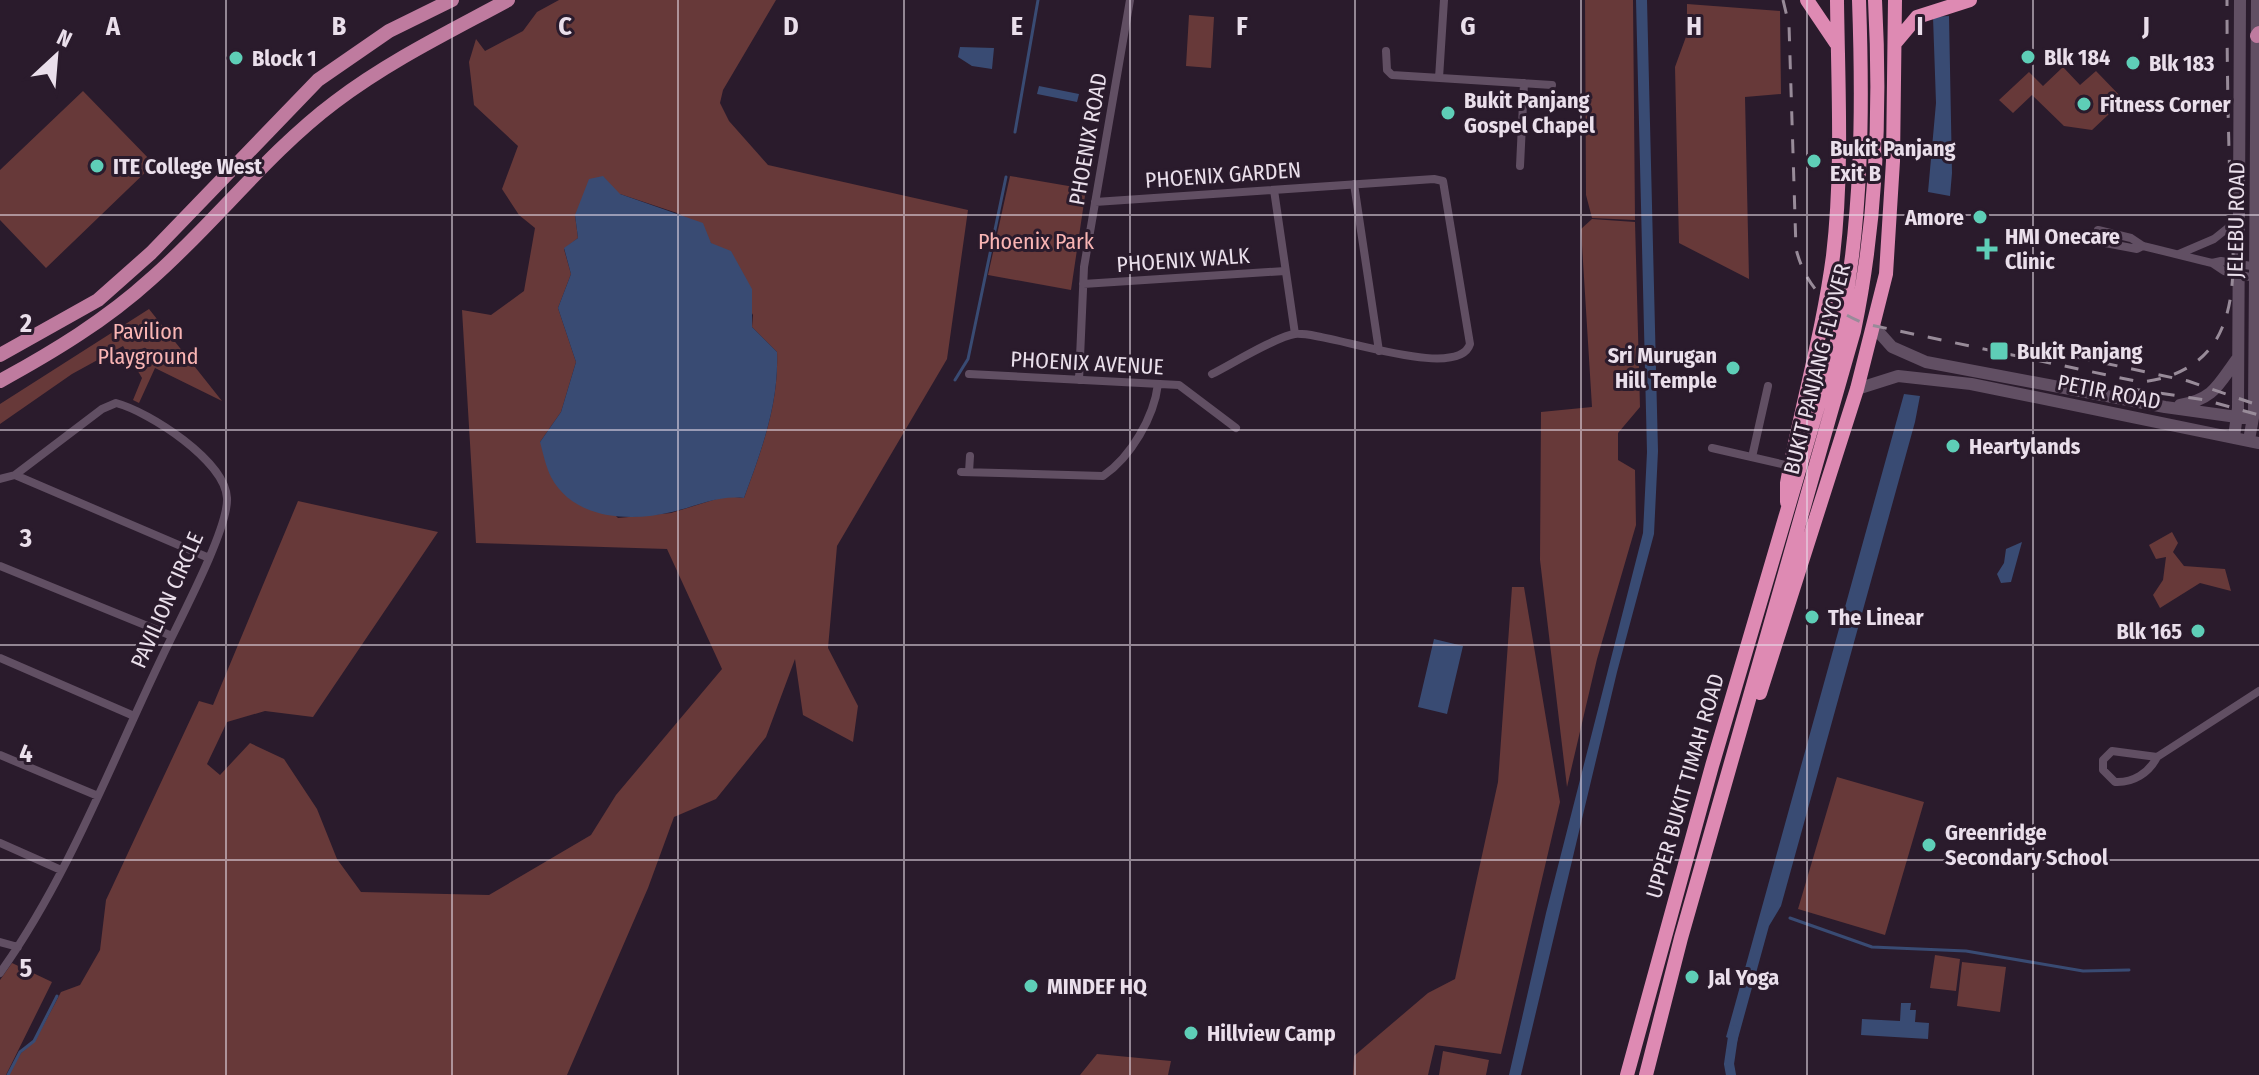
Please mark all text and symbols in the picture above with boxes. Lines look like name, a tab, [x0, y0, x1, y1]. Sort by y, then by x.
text: A	[105, 11, 121, 42]
text: B	[332, 11, 347, 42]
text: C	[558, 11, 572, 42]
text: D	[783, 11, 799, 42]
text: E	[1011, 11, 1023, 42]
text: F	[1236, 11, 1248, 42]
text: G	[1460, 11, 1476, 42]
text: H	[1686, 11, 1702, 42]
text: I	[1917, 11, 1924, 42]
text: J	[2141, 11, 2150, 42]
north arrow	[16, 16, 96, 96]
text: N	[53, 23, 76, 53]
place label: Blk 184	[2044, 44, 2110, 71]
place label: Block 1	[252, 45, 317, 72]
marker: Blk 184	[2019, 48, 2037, 66]
marker: Block 1	[227, 49, 245, 67]
place label: Blk 183	[2149, 50, 2214, 77]
marker: Blk 183	[2124, 54, 2142, 72]
street label: PHOENIX ROAD	[1063, 71, 1113, 207]
place label: Bukit Panjang Gospel Chapel	[1464, 87, 1596, 139]
place label: Fitness Corner	[2100, 91, 2232, 118]
marker: Fitness Corner	[2075, 95, 2093, 113]
marker: Bukit Panjang Gospel Chapel	[1439, 104, 1457, 122]
place label: Bukit Panjang Exit B	[1830, 135, 1955, 187]
marker: Bukit Panjang Exit B	[1805, 152, 1823, 170]
place label: ITE College West	[113, 153, 262, 180]
street label: PHOENIX GARDEN	[1144, 156, 1302, 194]
marker: ITE College West	[88, 157, 106, 175]
street label: JELEBU ROAD	[2221, 162, 2251, 278]
place label: Amore	[1904, 204, 1964, 231]
marker: Amore	[1971, 208, 1989, 226]
place label: HMI Onecare Clinic	[2005, 223, 2120, 275]
park label: Phoenix Park	[978, 228, 1095, 255]
marker: HMI Onecare Clinic	[1976, 238, 1998, 260]
street label: PHOENIX WALK	[1116, 242, 1251, 278]
street label: BUKIT PANJANG FLYOVER	[1778, 261, 1856, 477]
text: 2	[19, 308, 32, 339]
park label: Pavilion Playground	[97, 318, 199, 370]
place label: Bukit Panjang	[2017, 338, 2142, 365]
marker: Bukit Panjang	[1988, 340, 2010, 362]
place label: Sri Murugan Hill Temple	[1608, 342, 1717, 394]
street label: PHOENIX AVENUE	[1010, 346, 1164, 380]
marker: Sri Murugan Hill Temple	[1724, 359, 1742, 377]
street label: PETIR ROAD	[2055, 369, 2163, 415]
place label: Heartylands	[1969, 433, 2081, 460]
marker: Heartylands	[1944, 437, 1962, 455]
text: 3	[19, 523, 32, 554]
street label: PAVILION CIRCLE	[125, 528, 209, 672]
place label: The Linear	[1828, 604, 1924, 631]
marker: The Linear	[1803, 608, 1821, 626]
place label: Blk 165	[2116, 618, 2182, 645]
marker: Blk 165	[2189, 622, 2207, 640]
street label: UPPER BUKIT TIMAH ROAD	[1640, 670, 1730, 902]
text: 4	[19, 738, 33, 769]
place label: Greenridge Secondary School	[1945, 819, 2109, 871]
marker: Greenridge Secondary School	[1920, 836, 1938, 854]
text: 5	[20, 953, 33, 984]
place label: Jal Yoga	[1707, 964, 1779, 991]
marker: Jal Yoga	[1683, 968, 1701, 986]
place label: MINDEF HQ	[1047, 973, 1148, 1000]
marker: MINDEF HQ	[1022, 977, 1040, 995]
place label: Hillview Camp	[1207, 1020, 1336, 1047]
marker: Hillview Camp	[1182, 1024, 1200, 1042]

